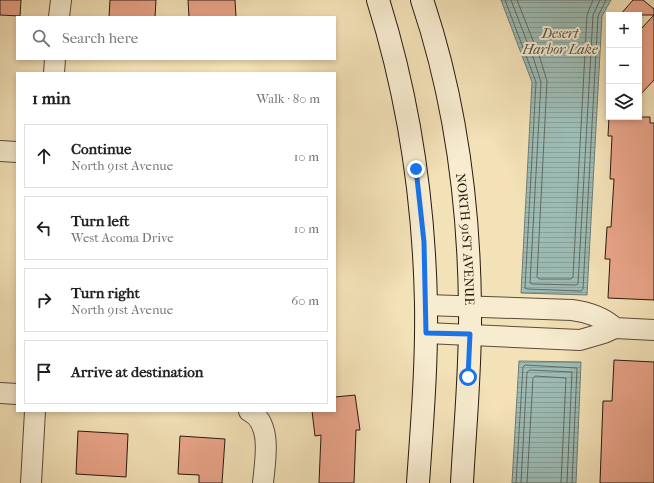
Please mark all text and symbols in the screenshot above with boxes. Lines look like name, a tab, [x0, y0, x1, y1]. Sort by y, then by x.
map controls	[606, 12, 642, 120]
button: +	[606, 12, 642, 48]
search box	[16, 16, 336, 60]
water label: Desert Harbor Lake	[521, 25, 598, 58]
icon: search	[30, 27, 52, 49]
text: Search here	[62, 29, 138, 47]
button: −	[606, 48, 642, 84]
button: layers	[606, 84, 642, 120]
text: 1 min	[32, 88, 71, 108]
text: Walk · 80 m	[256, 91, 320, 106]
text: Continue	[71, 140, 131, 158]
icon: ahead	[33, 145, 55, 167]
text: 10 m	[294, 149, 319, 164]
text: North 91st Avenue	[71, 158, 173, 173]
route end	[407, 160, 425, 178]
street label: NORTH 91ST AVENUE	[453, 172, 477, 305]
text: Turn left	[71, 212, 129, 230]
icon: left	[33, 217, 55, 239]
text: 10 m	[294, 221, 319, 236]
text: West Acoma Drive	[71, 230, 174, 245]
text: Turn right	[71, 284, 140, 302]
icon: right	[33, 289, 55, 311]
text: 60 m	[291, 293, 319, 308]
text: North 91st Avenue	[71, 302, 173, 317]
icon: arrive	[33, 361, 55, 383]
text: Arrive at destination	[71, 363, 203, 381]
route start	[459, 368, 477, 386]

